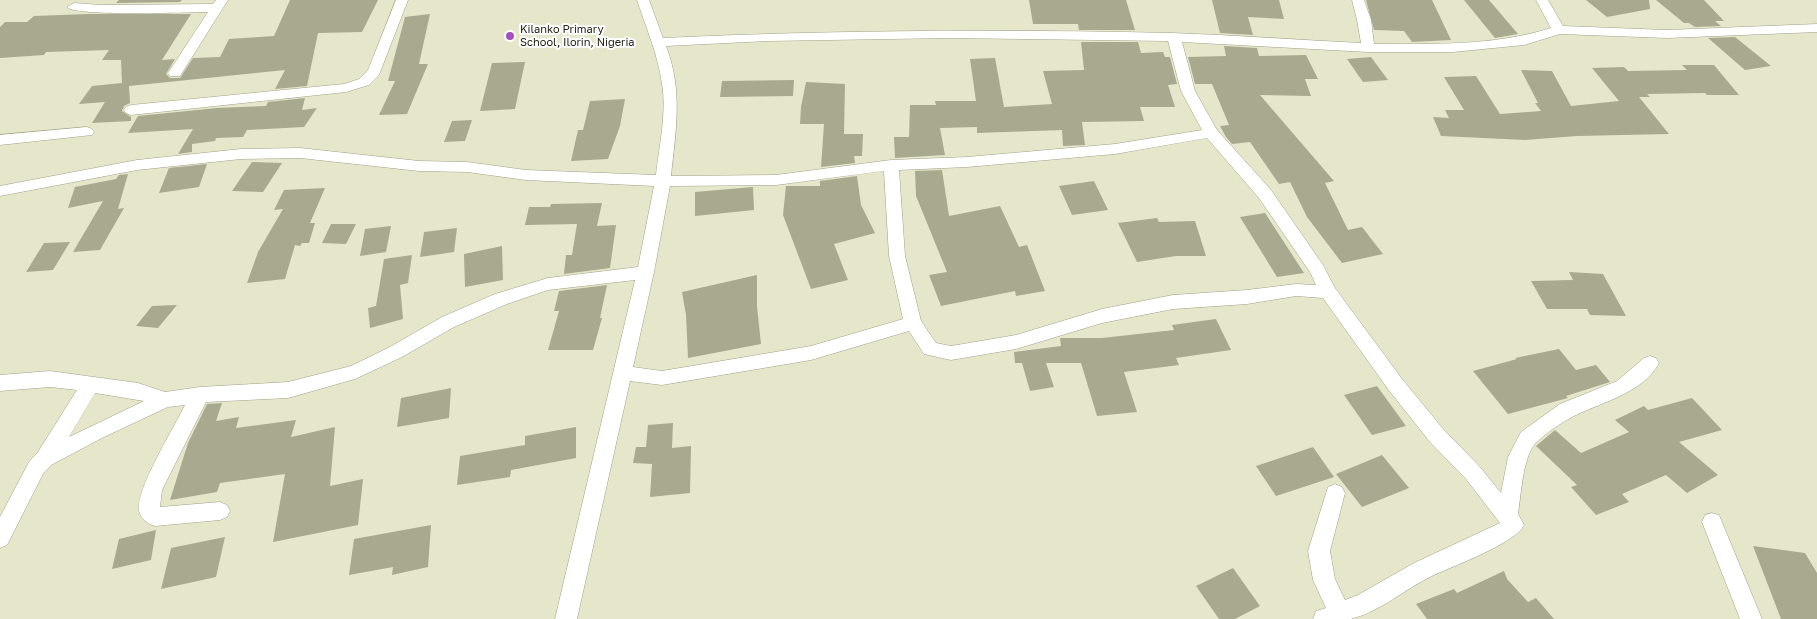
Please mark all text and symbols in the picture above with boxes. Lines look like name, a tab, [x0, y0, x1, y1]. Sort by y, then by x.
place label: Kilanko Primary School, Ilorin, Nigeria	[520, 23, 635, 49]
marker: Kilanko Primary School, Ilorin, Nigeria	[504, 30, 516, 42]

